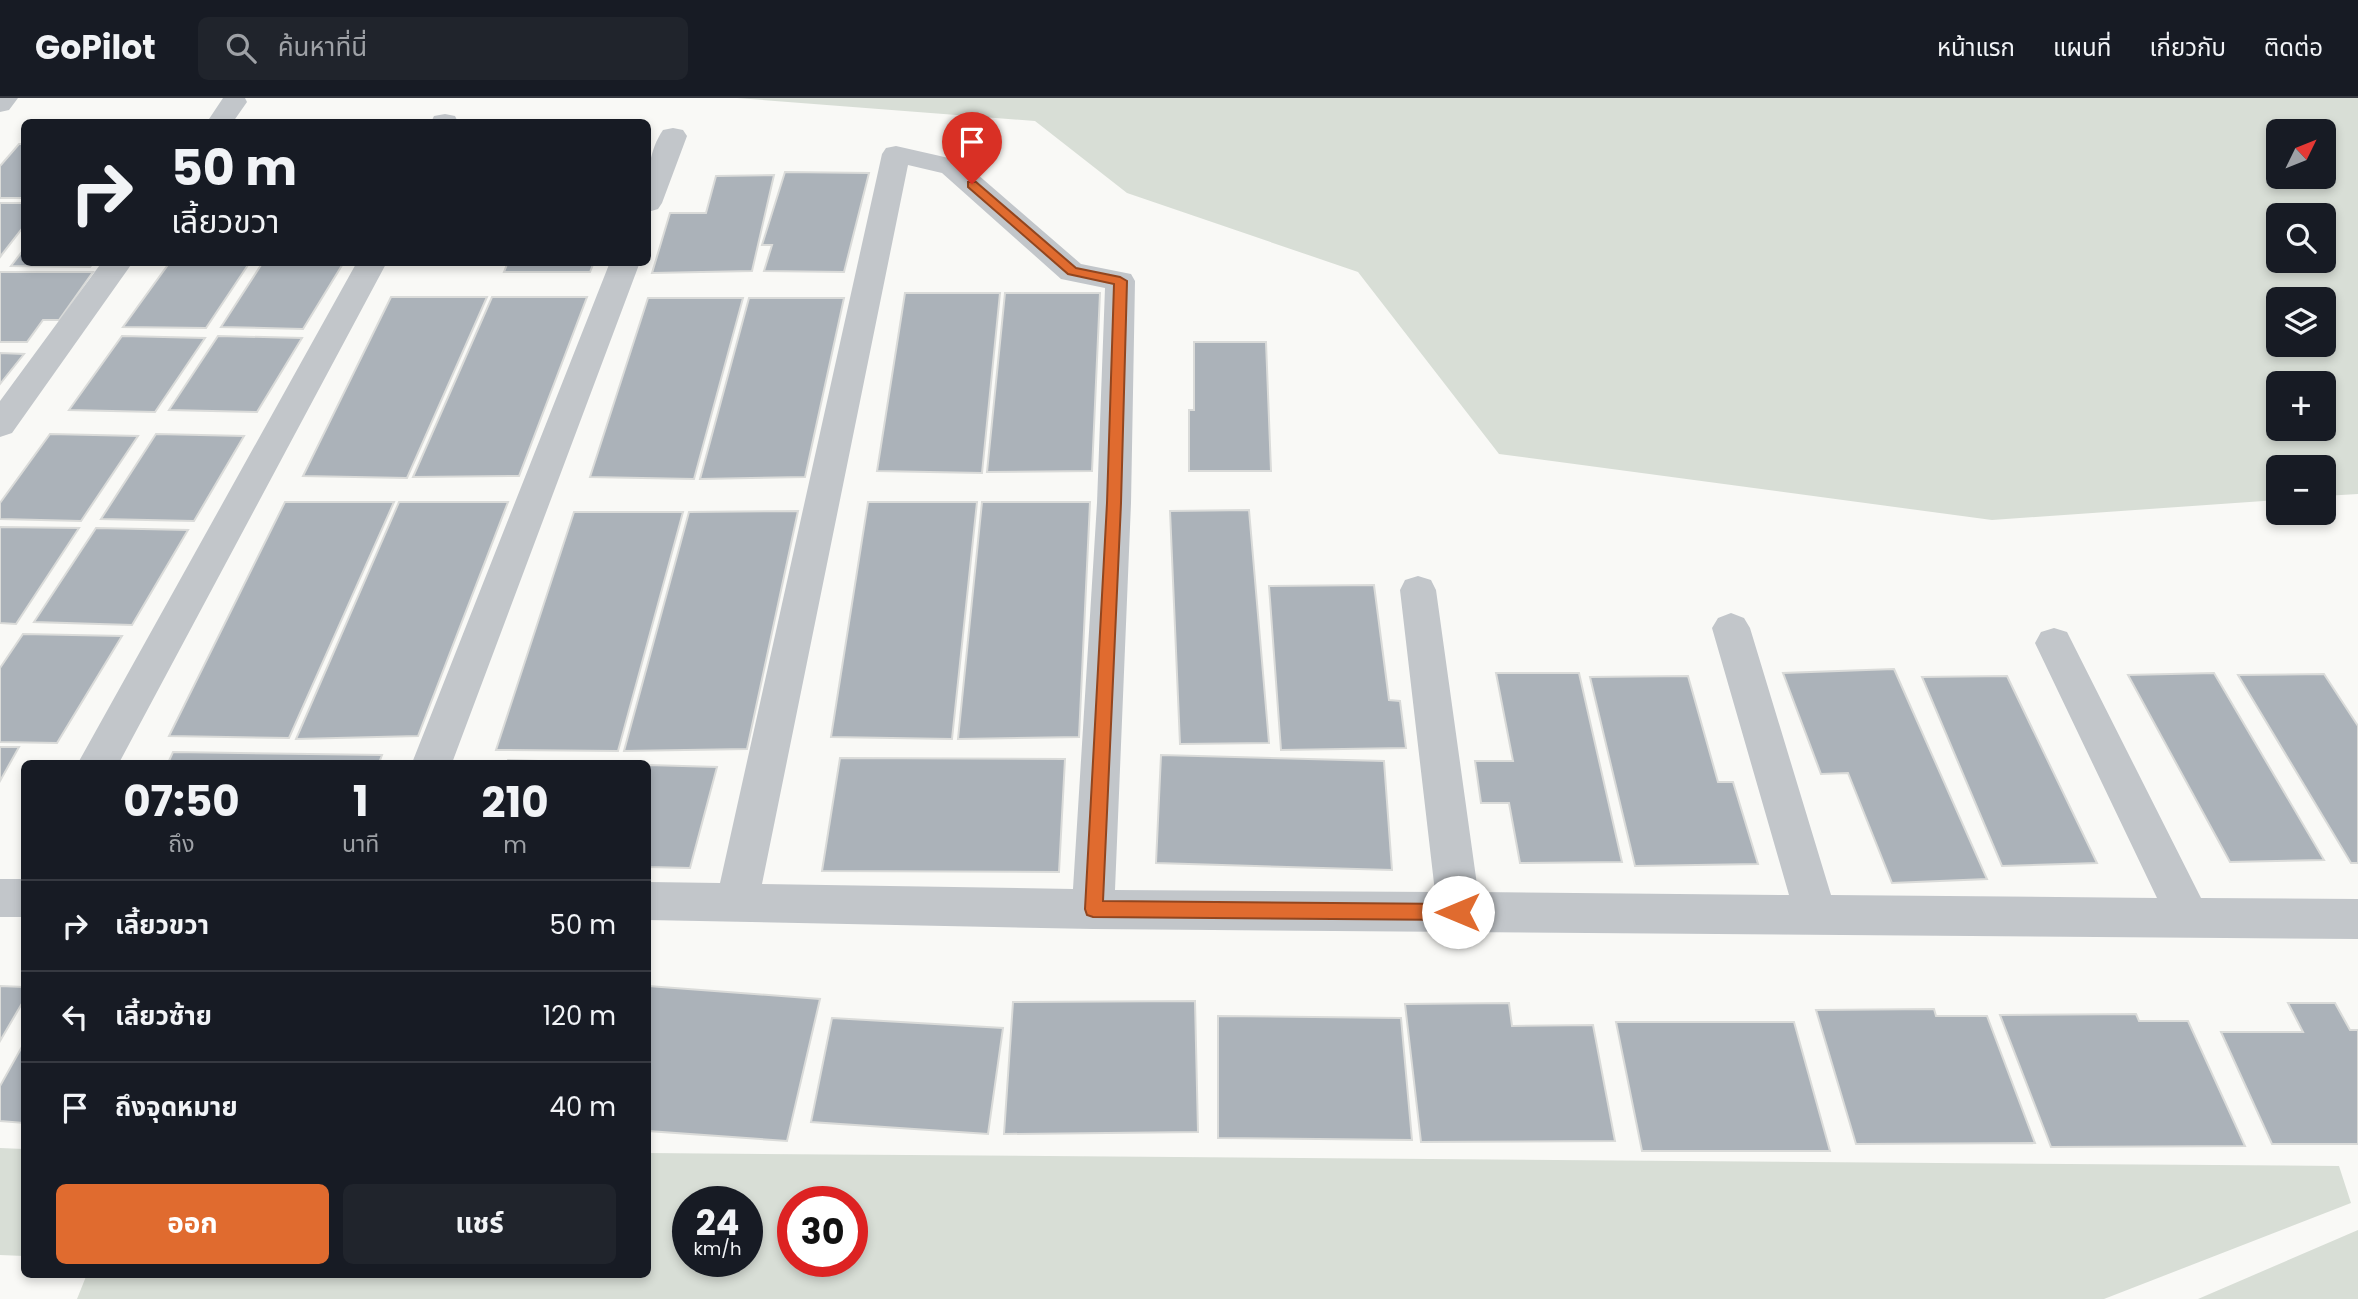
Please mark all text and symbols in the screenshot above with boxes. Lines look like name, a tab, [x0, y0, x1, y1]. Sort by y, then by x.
search box	[198, 17, 688, 80]
text: GoPilot	[35, 24, 156, 71]
icon: search	[222, 29, 260, 67]
text: ค้นหาที่นี่	[278, 29, 367, 65]
text: หน้าแรก	[1937, 31, 2015, 64]
text: แผนที่	[2053, 31, 2111, 64]
text: เกี่ยวกับ	[2149, 31, 2226, 64]
text: ติดต่อ	[2264, 31, 2323, 64]
pin	[942, 112, 1002, 184]
north arrow	[2266, 119, 2336, 189]
map controls	[2266, 119, 2336, 525]
icon: arrive	[953, 123, 991, 161]
text: 50 m	[171, 134, 297, 202]
icon: right	[56, 147, 147, 238]
text: เลี้ยวขวา	[171, 199, 279, 244]
button: search	[2266, 203, 2336, 273]
button: layers	[2266, 287, 2336, 357]
button: +	[2266, 371, 2336, 441]
button: −	[2266, 455, 2336, 525]
text: 07:50	[123, 772, 240, 831]
text: 1	[353, 772, 369, 831]
text: 210	[482, 773, 549, 832]
text: ถึง	[168, 828, 195, 860]
text: นาที	[342, 828, 379, 860]
text: m	[503, 829, 527, 861]
position arrow	[1421, 875, 1495, 949]
icon: right	[56, 907, 94, 945]
text: เลี้ยวขวา	[115, 907, 209, 943]
text: 50 m	[550, 907, 616, 943]
icon: left	[56, 998, 94, 1036]
text: เลี้ยวซ้าย	[115, 998, 212, 1034]
text: 120 m	[543, 998, 616, 1034]
icon: arrive	[56, 1089, 94, 1127]
text: ถึงจุดหมาย	[115, 1089, 238, 1125]
text: 40 m	[550, 1089, 616, 1125]
button: ออก	[56, 1184, 329, 1264]
button: แชร์	[343, 1184, 616, 1264]
speed limit sign: 30	[777, 1186, 868, 1277]
text: 24	[696, 1198, 739, 1247]
text: km/h	[694, 1236, 741, 1261]

